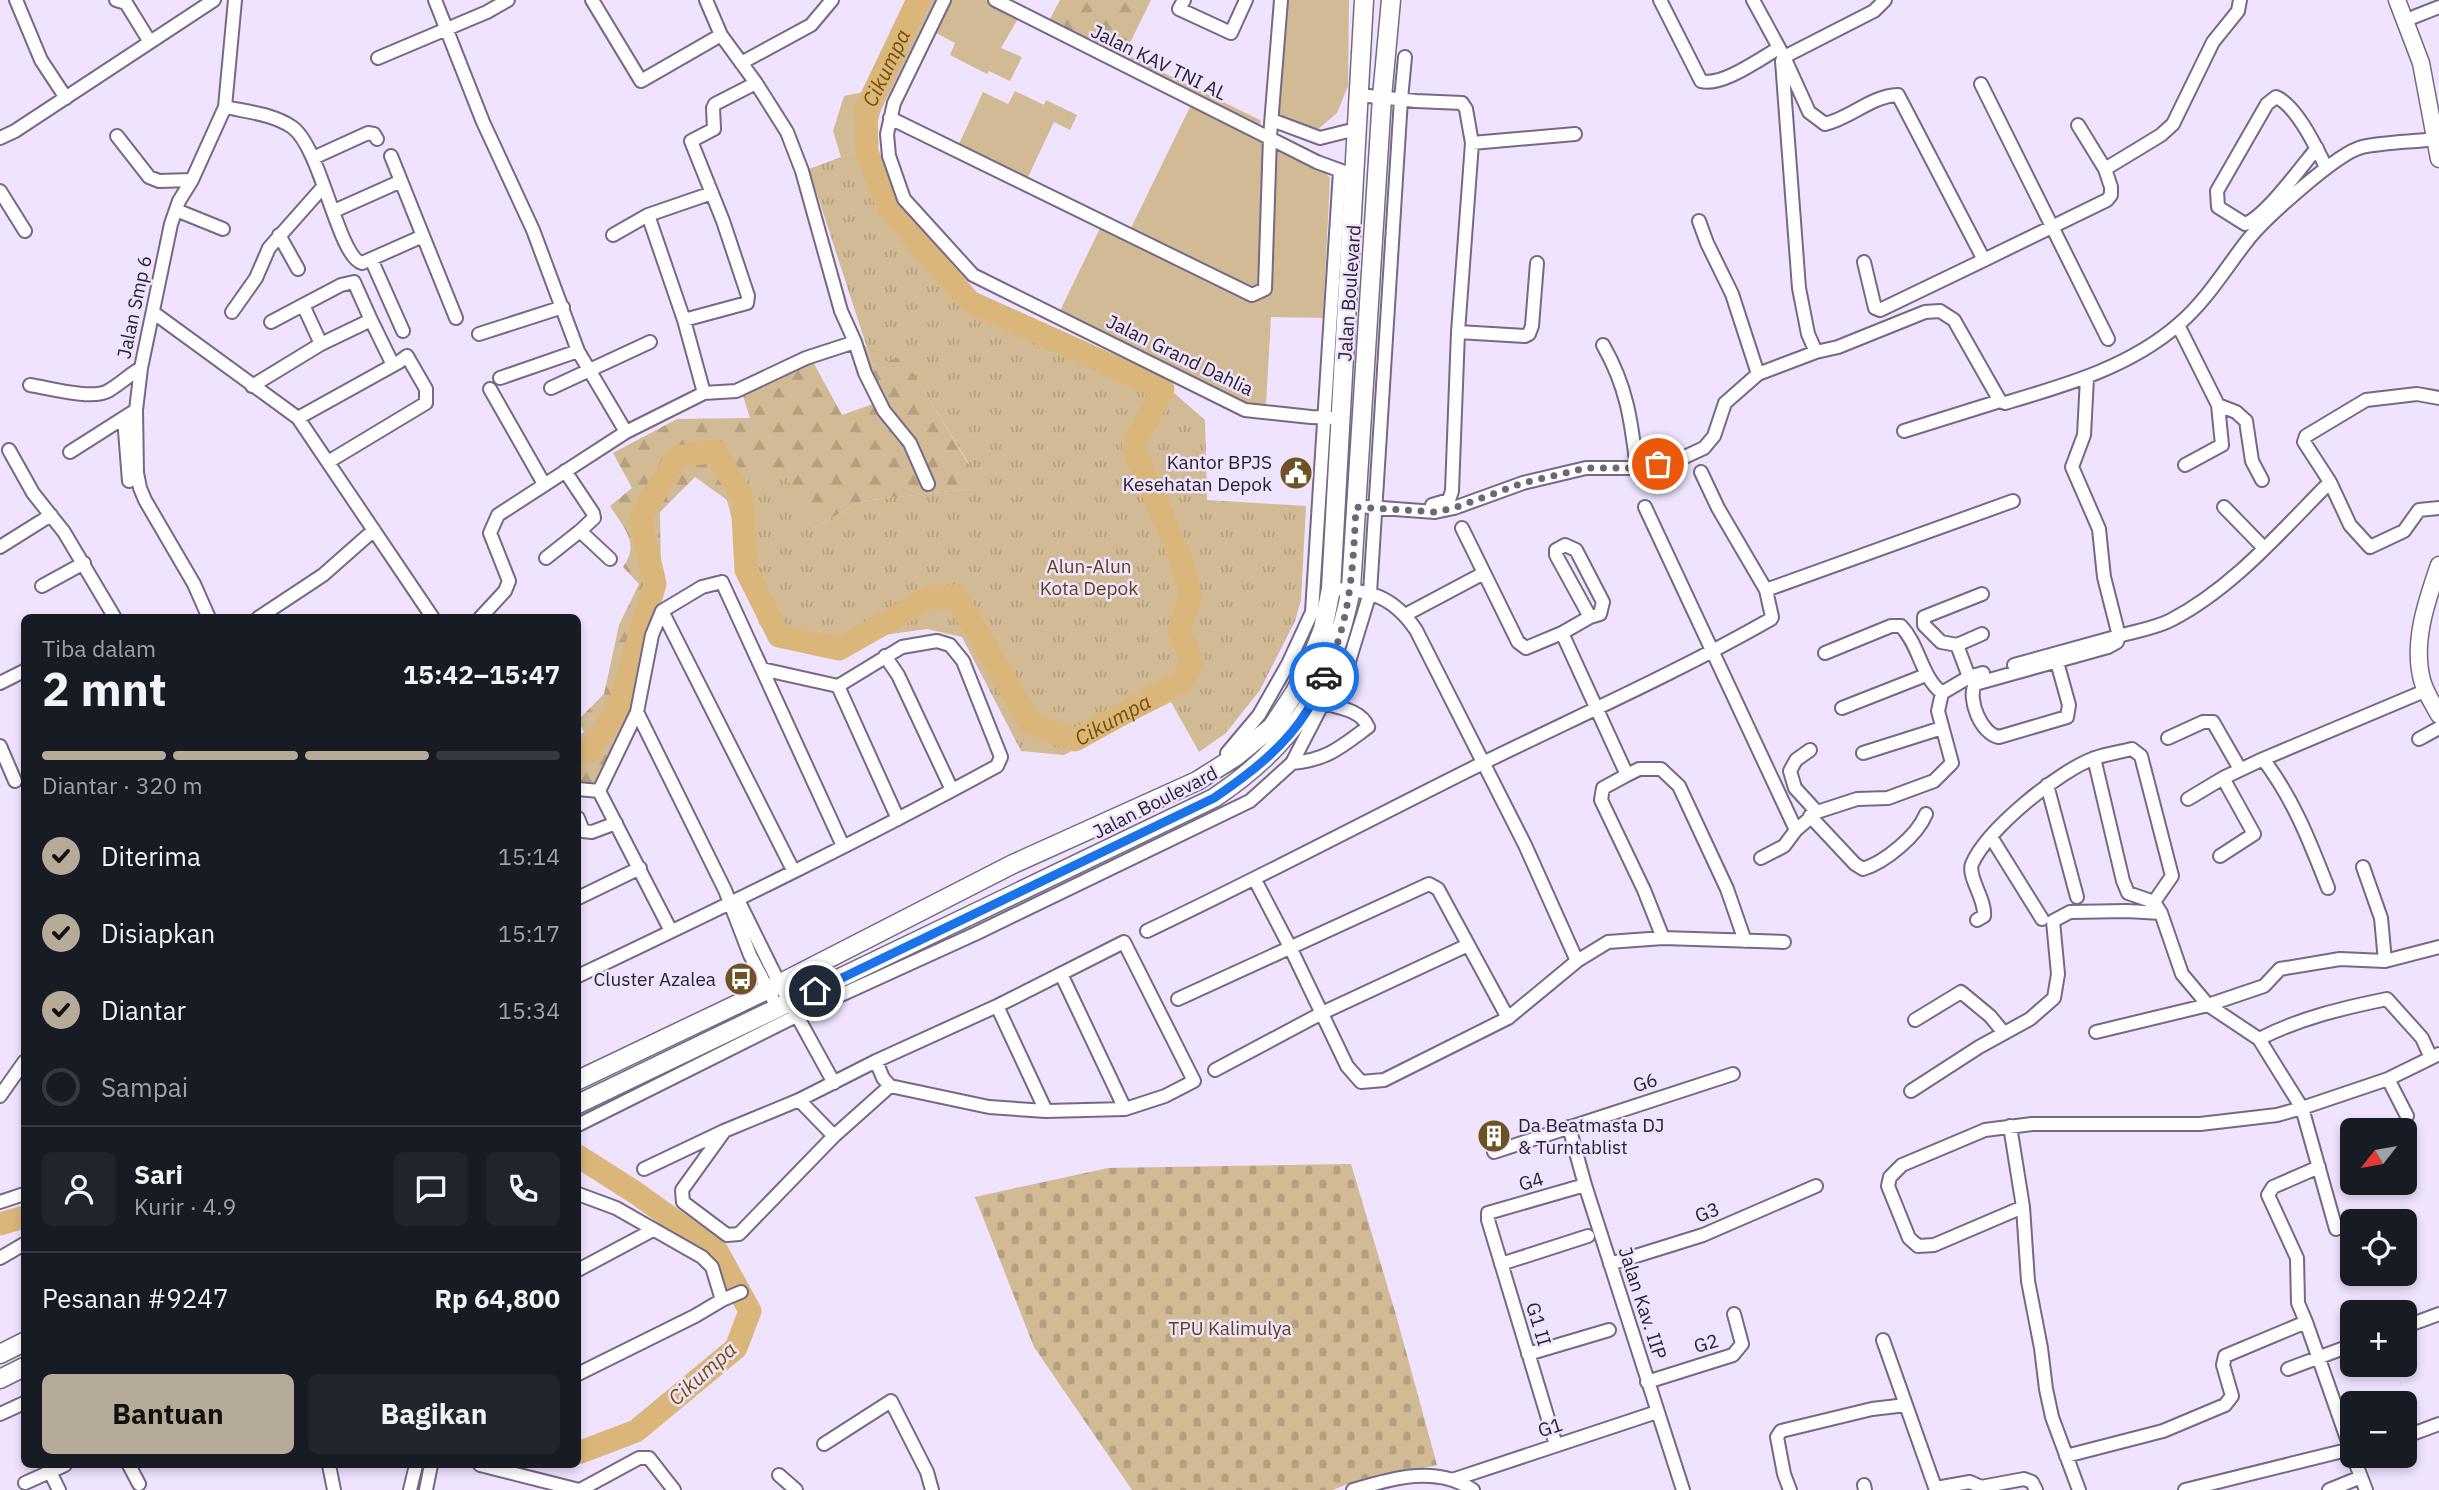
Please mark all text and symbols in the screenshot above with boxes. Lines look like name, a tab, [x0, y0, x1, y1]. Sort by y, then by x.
street label: Jalan KAV TNI AL	[1087, 19, 1231, 105]
water label: Cikumpa	[855, 24, 916, 111]
street label: Jalan Boulevard	[1332, 224, 1366, 362]
street label: Jalan Smp 6	[111, 253, 157, 361]
street label: Jalan Grand Dahlia	[1103, 309, 1257, 401]
pin	[1628, 434, 1688, 494]
icon: bag	[1639, 445, 1677, 483]
place label: Kantor BPJS Kesehatan Depok	[1122, 450, 1272, 496]
public building icon: Kantor BPJS Kesehatan Depok	[1277, 454, 1315, 492]
park label: Alun-Alun Kota Depok	[1040, 554, 1138, 600]
text: Tiba dalam	[42, 633, 156, 663]
courier	[1289, 642, 1359, 712]
text: 15:42–15:47	[403, 657, 560, 691]
icon: car	[1305, 658, 1343, 696]
text: 2 mnt	[42, 659, 167, 719]
water label: Cikumpa	[1069, 687, 1156, 752]
street label: Jalan Boulevard	[1089, 760, 1221, 844]
text: Diantar · 320 m	[42, 770, 203, 800]
icon: check	[42, 837, 80, 875]
text: Diterima	[101, 839, 201, 873]
text: 15:14	[498, 841, 560, 871]
icon: check	[42, 914, 80, 952]
text: Disiapkan	[101, 916, 215, 950]
text: 15:17	[498, 918, 560, 948]
bus stop icon: Cluster Azalea	[722, 960, 760, 998]
pin	[785, 961, 845, 1021]
place label: Cluster Azalea	[594, 967, 716, 991]
icon: home	[796, 972, 834, 1010]
icon: check	[42, 991, 80, 1029]
text: Diantar	[101, 993, 186, 1027]
text: 15:34	[498, 995, 560, 1025]
street label: G6	[1630, 1067, 1660, 1097]
text: Sampai	[101, 1070, 188, 1104]
place label: Da Beatmasta DJ & Turntablist	[1518, 1113, 1664, 1159]
building icon: Da Beatmasta DJ & Turntablist	[1475, 1117, 1513, 1155]
north arrow	[2340, 1118, 2417, 1195]
map controls	[2340, 1118, 2417, 1468]
button: person	[42, 1152, 116, 1226]
button: chat	[394, 1152, 468, 1226]
button: phone	[486, 1152, 560, 1226]
text: Sari	[134, 1157, 183, 1191]
street label: G4	[1516, 1166, 1546, 1196]
text: Kurir · 4.9	[134, 1191, 236, 1221]
street label: G3	[1691, 1196, 1723, 1228]
button: locate	[2340, 1209, 2417, 1286]
street label: Jalan Kav. IIP	[1614, 1244, 1672, 1362]
text: Pesanan #9247	[42, 1281, 229, 1315]
text: Rp 64,800	[434, 1281, 560, 1315]
street label: G1 II	[1521, 1299, 1557, 1349]
button: +	[2340, 1300, 2417, 1377]
park label: TPU Kalimulya	[1168, 1316, 1292, 1340]
street label: G2	[1691, 1328, 1721, 1358]
water label: Cikumpa	[662, 1335, 742, 1411]
button: Bantuan	[42, 1374, 294, 1454]
button: Bagikan	[308, 1374, 560, 1454]
button: −	[2340, 1391, 2417, 1468]
street label: G1	[1535, 1412, 1565, 1442]

